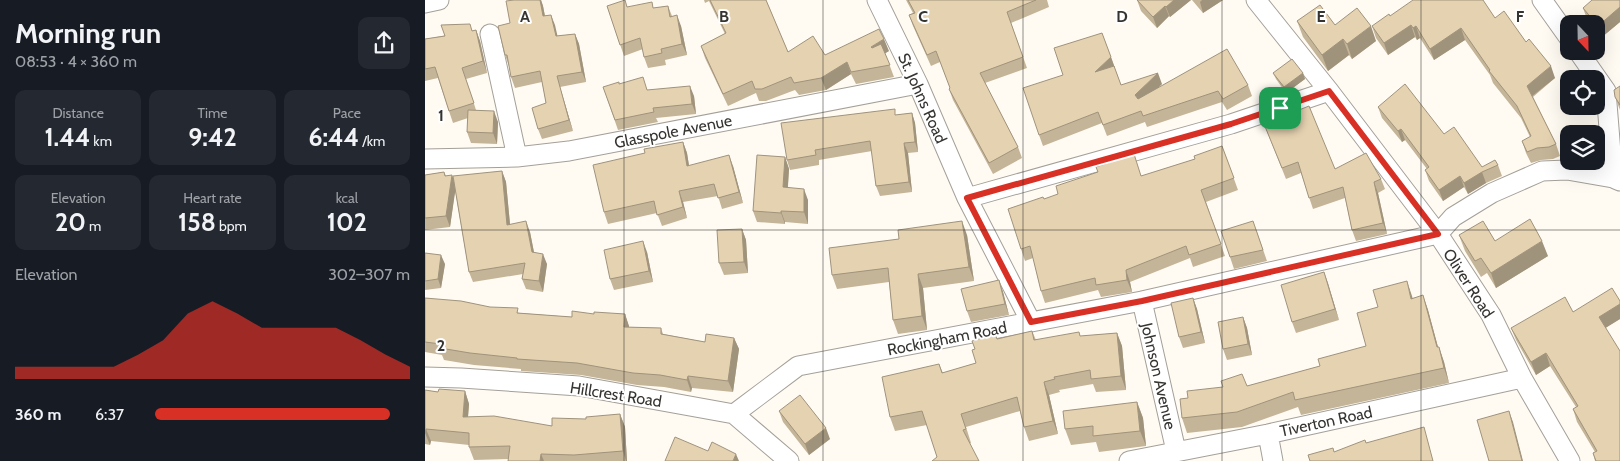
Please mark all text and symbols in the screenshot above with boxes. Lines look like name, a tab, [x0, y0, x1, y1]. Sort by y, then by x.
text: A	[520, 7, 530, 26]
text: B	[719, 7, 729, 26]
text: C	[918, 7, 928, 26]
text: D	[1116, 7, 1128, 26]
text: E	[1316, 7, 1326, 26]
text: F	[1516, 7, 1525, 26]
north arrow	[1560, 15, 1605, 60]
map controls	[1560, 15, 1605, 170]
text: Morning run	[15, 16, 161, 50]
button: share	[358, 17, 410, 69]
street label: St. Johns Road	[894, 50, 951, 146]
text: 08:53 · 4 × 360 m	[15, 52, 137, 71]
button: locate	[1560, 70, 1605, 115]
pin	[1259, 87, 1301, 129]
icon: arrive	[1266, 94, 1294, 122]
text: Distance	[52, 104, 104, 122]
text: Time	[198, 104, 227, 122]
text: Pace	[333, 104, 361, 122]
text: 1	[438, 106, 444, 125]
street label: Glasspole Avenue	[613, 111, 733, 152]
text: 1.44	[44, 122, 90, 152]
text: 9:42	[188, 122, 237, 152]
text: 6:44	[308, 122, 359, 152]
button: layers	[1560, 125, 1605, 170]
text: km	[90, 132, 112, 150]
text: /km	[359, 132, 385, 150]
text: Elevation	[51, 189, 106, 207]
text: Heart rate	[183, 189, 242, 207]
text: kcal	[336, 189, 358, 207]
text: 20	[55, 207, 86, 237]
text: 158	[178, 207, 216, 237]
text: 102	[327, 207, 367, 237]
text: m	[86, 217, 101, 235]
text: bpm	[216, 217, 247, 235]
street label: Oliver Road	[1439, 245, 1498, 321]
text: Elevation	[15, 265, 78, 284]
text: 302–307 m	[328, 265, 410, 284]
street label: Rockingham Road	[886, 318, 1009, 359]
street label: Johnson Avenue	[1137, 320, 1180, 431]
text: 2	[437, 336, 445, 355]
street label: Hillcrest Road	[569, 378, 663, 411]
street label: Tiverton Road	[1278, 402, 1374, 441]
text: 360 m	[15, 405, 61, 424]
text: 6:37	[95, 405, 124, 424]

